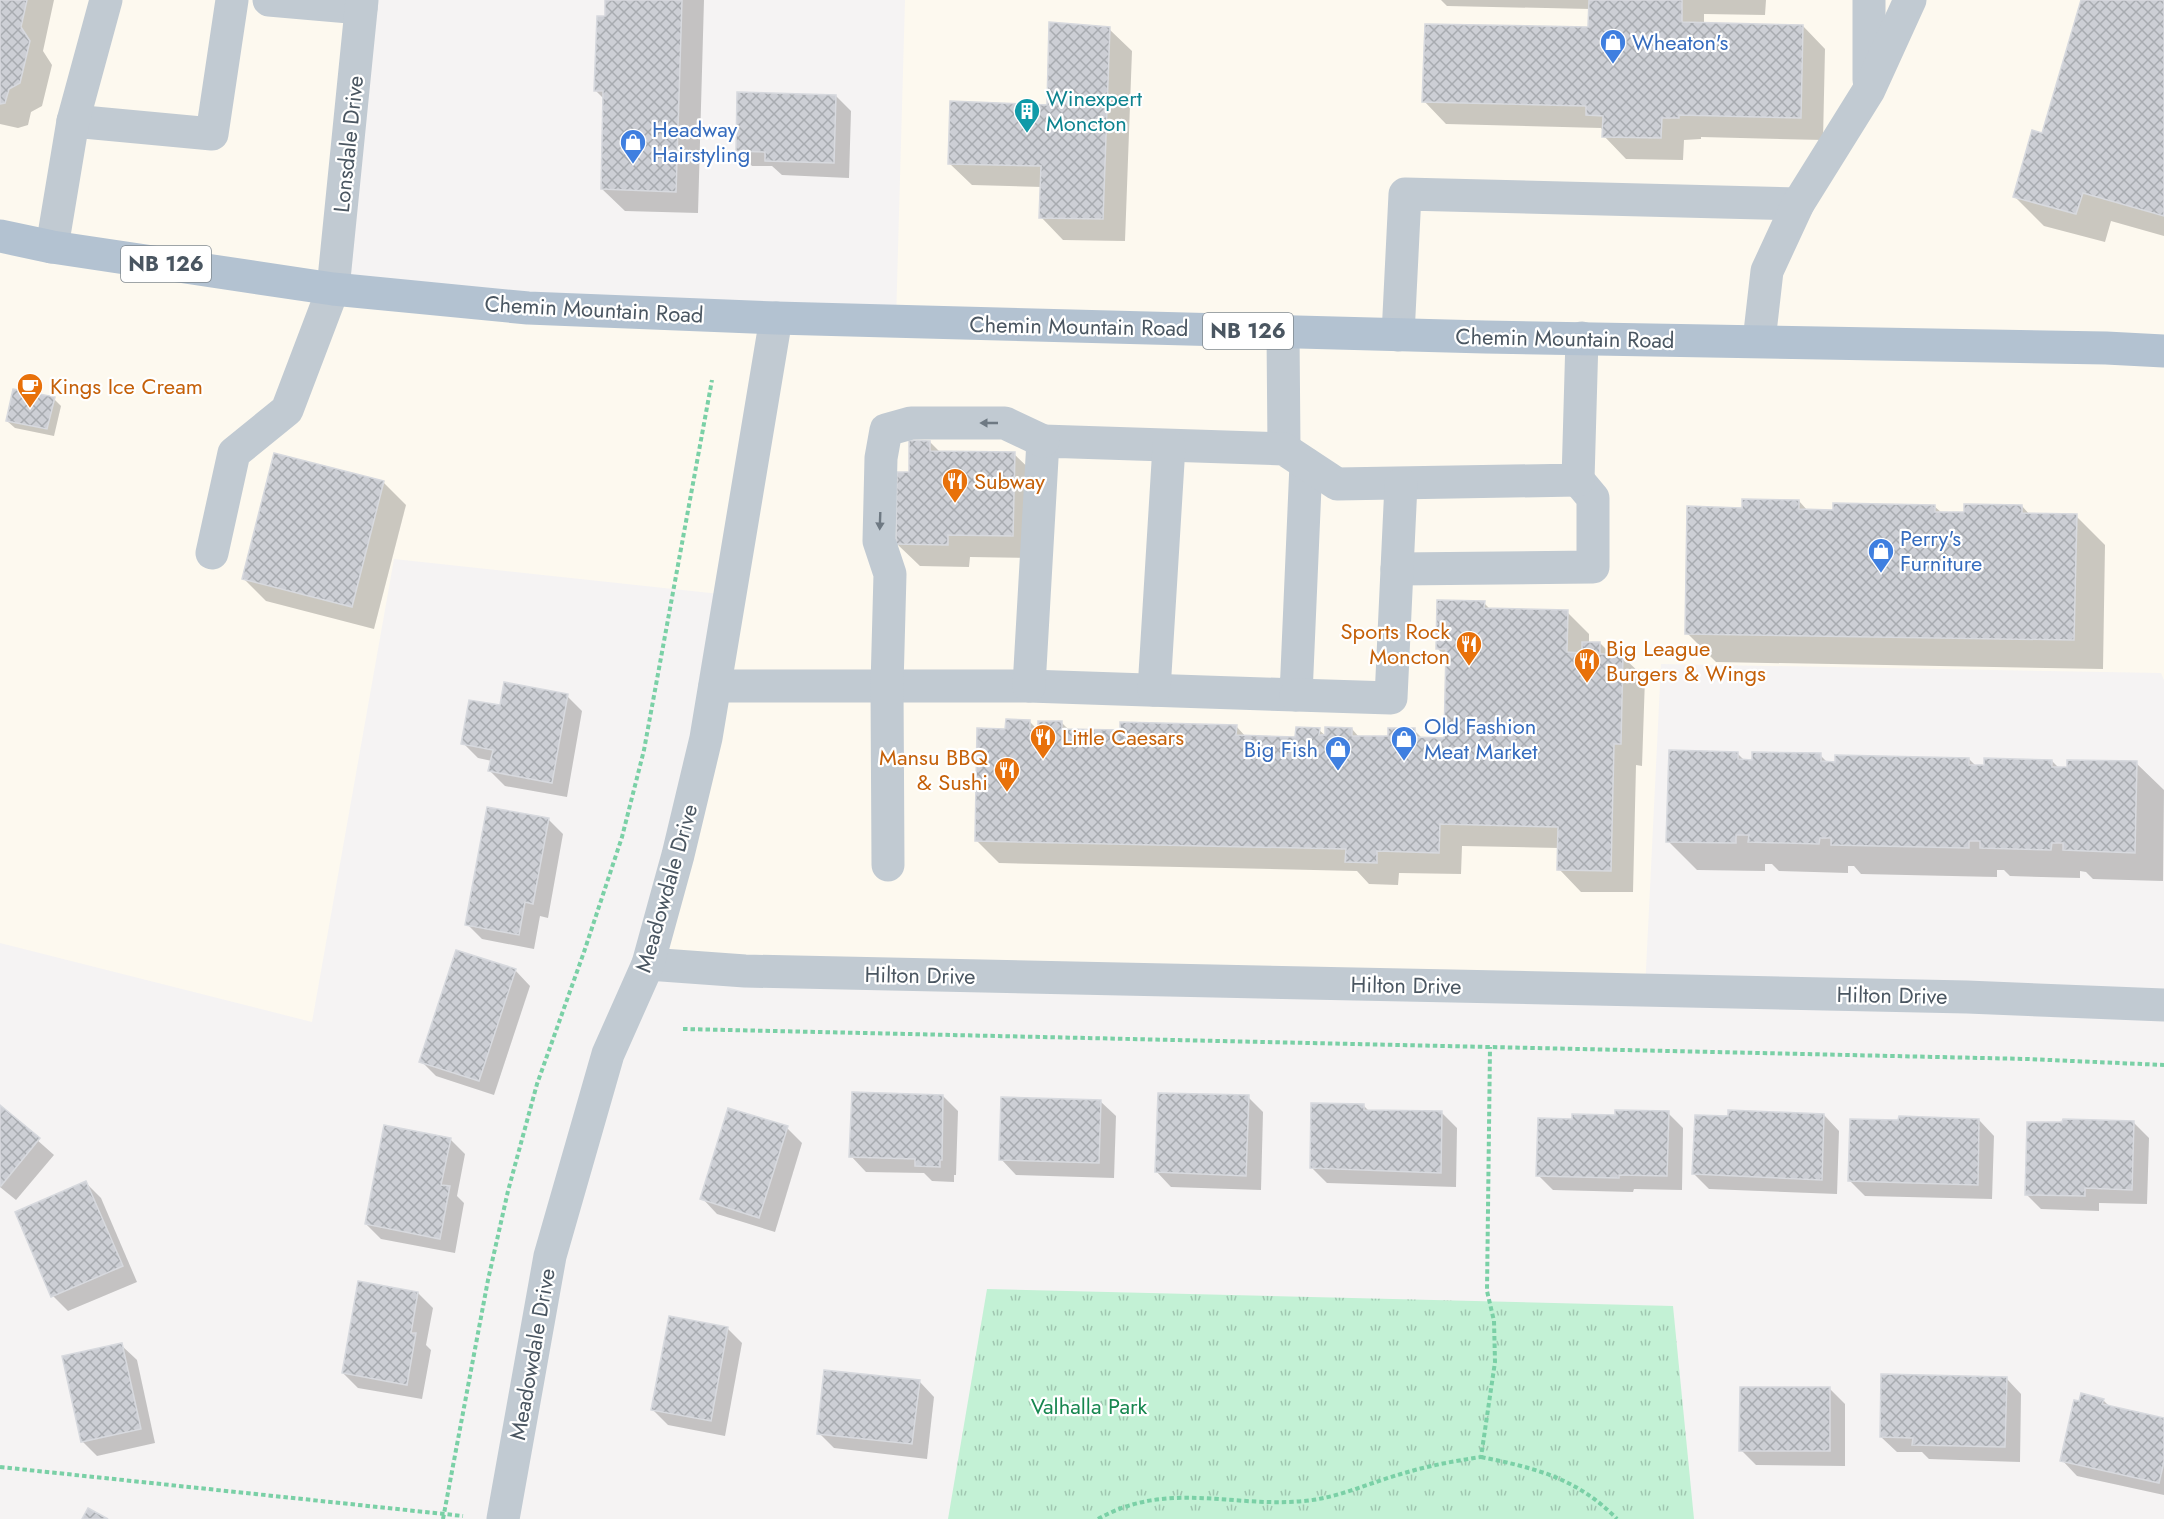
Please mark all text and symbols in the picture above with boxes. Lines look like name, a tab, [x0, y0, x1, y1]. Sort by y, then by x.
place label: Wheaton's	[1632, 26, 1728, 58]
shop icon: Wheaton's	[1598, 27, 1628, 65]
street label: Lonsdale Drive	[325, 74, 371, 214]
place label: Winexpert Moncton	[1046, 82, 1143, 139]
building icon: Winexpert Moncton	[1012, 96, 1042, 134]
place label: Headway Hairstyling	[652, 113, 750, 170]
shop icon: Headway Hairstyling	[618, 127, 648, 165]
road number: NB 126	[121, 246, 211, 282]
street label: Chemin Mountain Road	[484, 287, 704, 331]
street label: Chemin Mountain Road	[969, 308, 1189, 344]
road number: NB 126	[1203, 313, 1293, 349]
street label: Chemin Mountain Road	[1455, 320, 1675, 356]
place label: Kings Ice Cream	[50, 370, 203, 402]
cafe icon: Kings Ice Cream	[15, 371, 45, 409]
one-way arrow	[979, 418, 998, 428]
place label: Subway	[974, 465, 1045, 497]
restaurant icon: Subway	[940, 466, 970, 504]
one-way arrow	[875, 512, 884, 531]
place label: Perry's Furniture	[1900, 522, 1982, 579]
shop icon: Perry's Furniture	[1866, 536, 1896, 574]
place label: Sports Rock Moncton	[1341, 615, 1450, 672]
restaurant icon: Sports Rock Moncton	[1454, 629, 1484, 667]
place label: Big League Burgers & Wings	[1606, 632, 1766, 689]
restaurant icon: Big League Burgers & Wings	[1572, 646, 1602, 684]
place label: Old Fashion Meat Market	[1424, 710, 1538, 767]
place label: Little Caesars	[1062, 721, 1184, 753]
restaurant icon: Little Caesars	[1028, 722, 1058, 760]
shop icon: Old Fashion Meat Market	[1389, 724, 1419, 762]
place label: Big Fish	[1244, 733, 1318, 765]
shop icon: Big Fish	[1323, 734, 1353, 772]
place label: Mansu BBQ & Sushi	[879, 741, 989, 798]
restaurant icon: Mansu BBQ & Sushi	[992, 755, 1022, 793]
street label: Meadowdale Drive	[627, 800, 705, 976]
street label: Hilton Drive	[864, 958, 976, 992]
street label: Hilton Drive	[1350, 968, 1462, 1002]
street label: Hilton Drive	[1836, 978, 1948, 1012]
street label: Meadowdale Drive	[501, 1266, 563, 1442]
park label: Valhalla Park	[1031, 1390, 1148, 1422]

